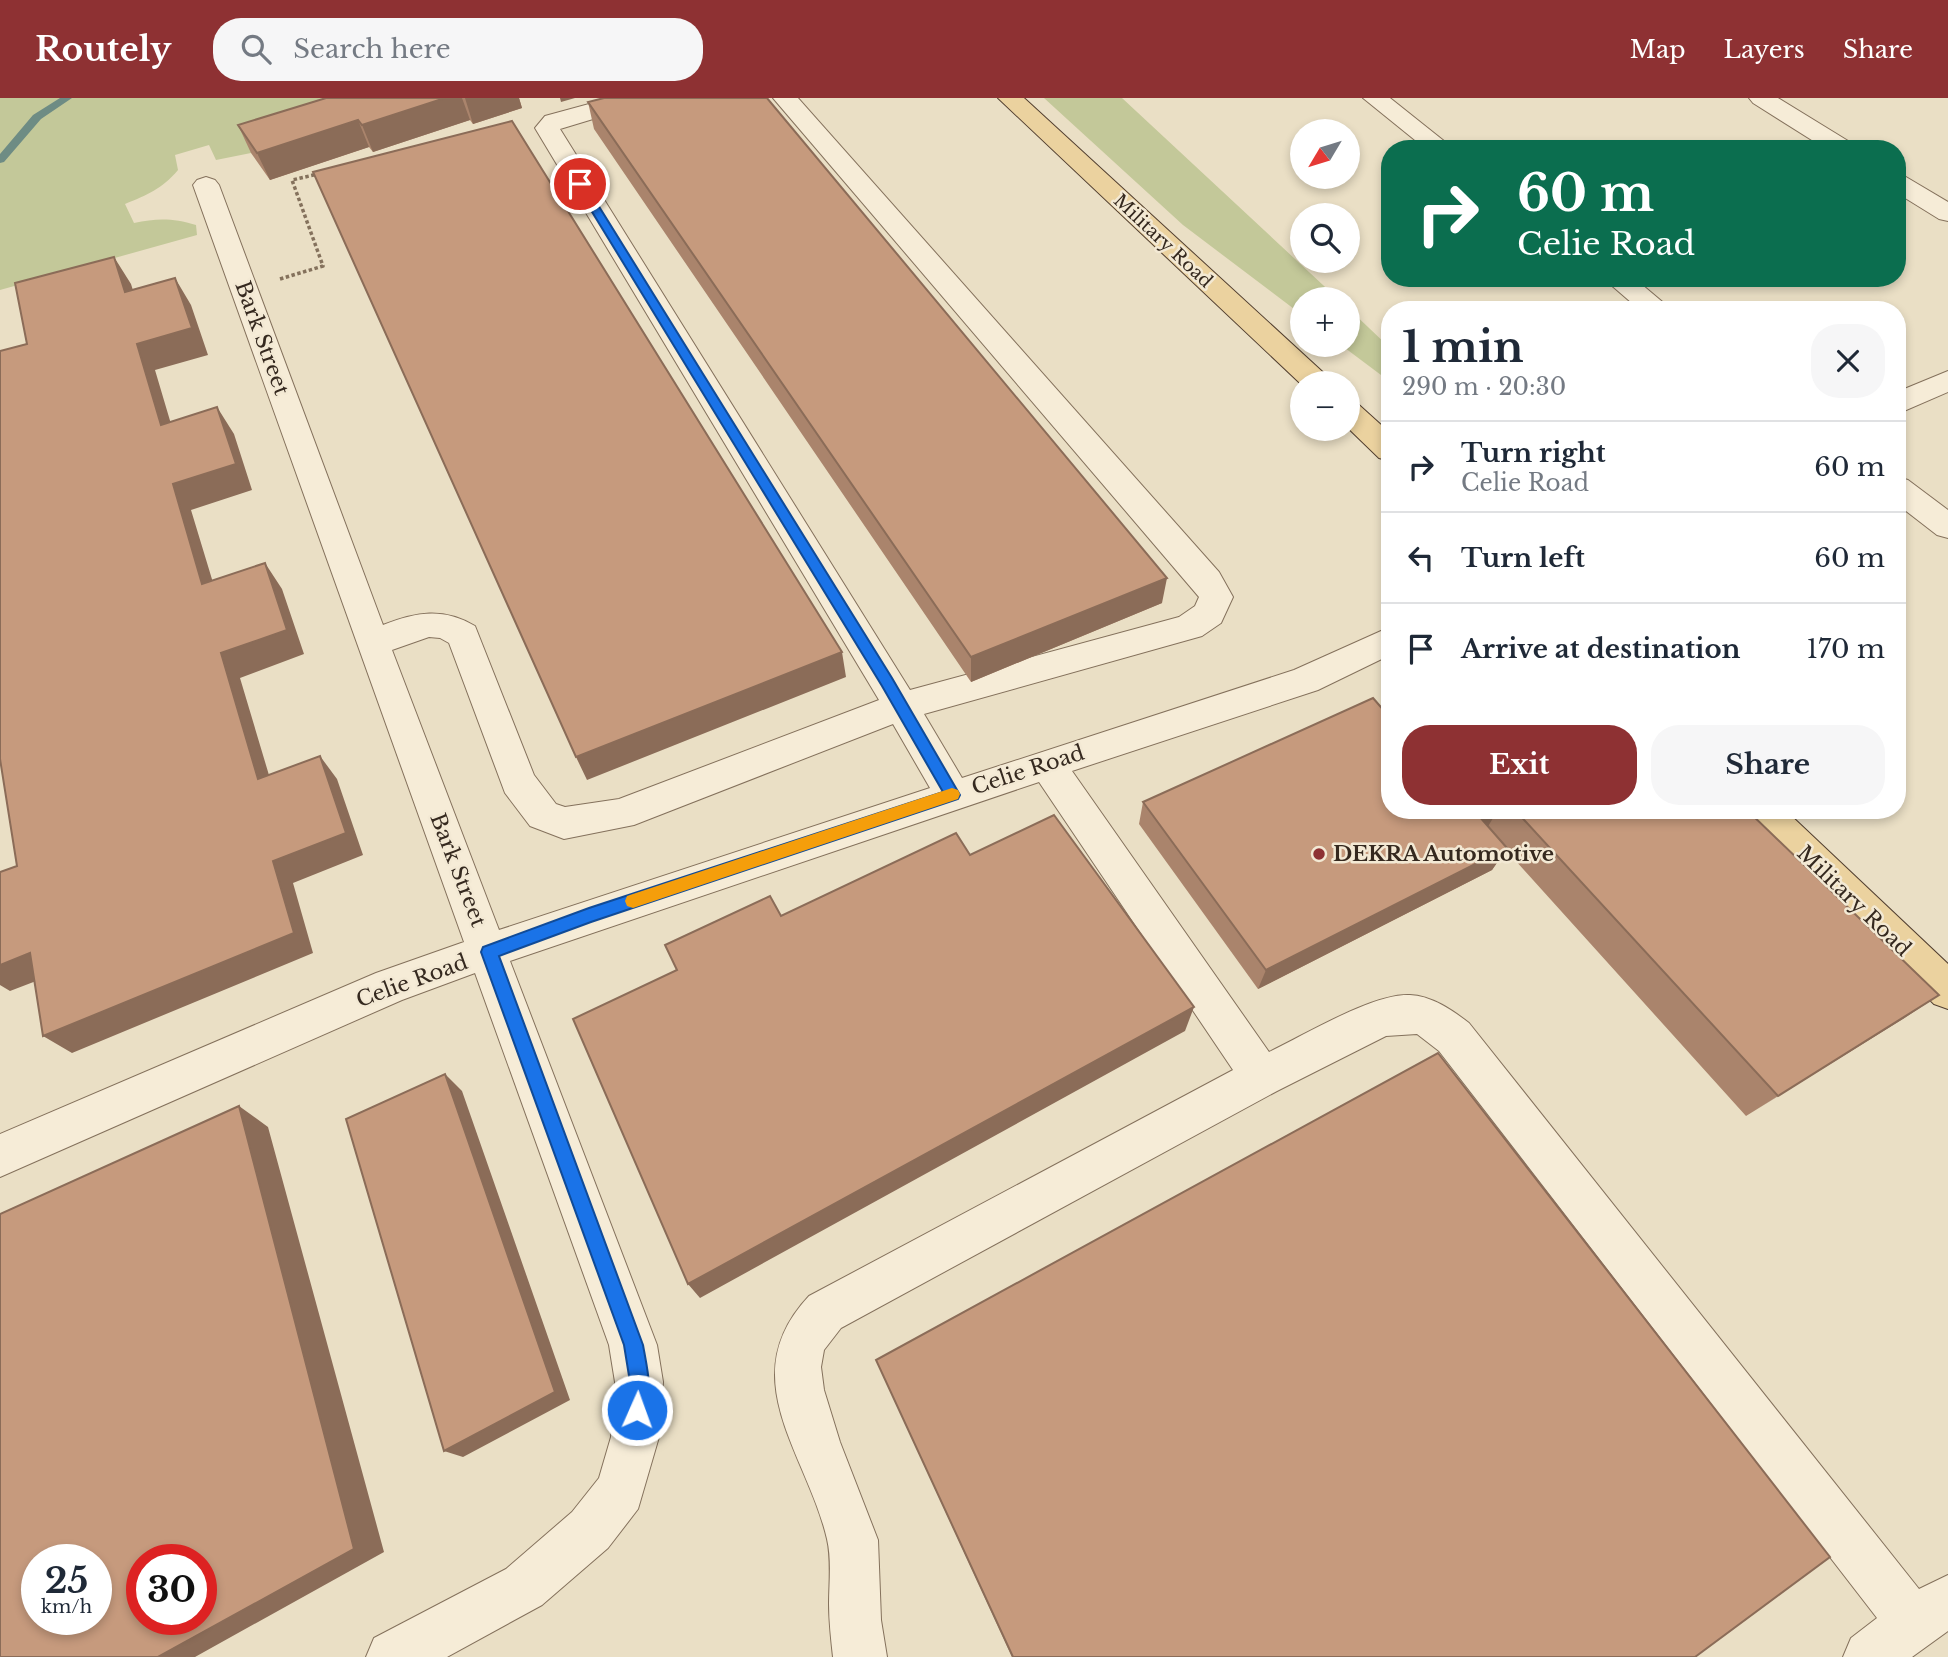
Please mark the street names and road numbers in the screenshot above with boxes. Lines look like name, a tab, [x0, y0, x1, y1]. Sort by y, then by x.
street label: Military Road	[1109, 190, 1217, 292]
street label: Bark Street	[229, 277, 295, 399]
street label: Celie Road	[968, 740, 1088, 800]
street label: Bark Street	[424, 810, 492, 931]
street label: Military Road	[1792, 840, 1916, 962]
street label: Celie Road	[353, 949, 471, 1013]

